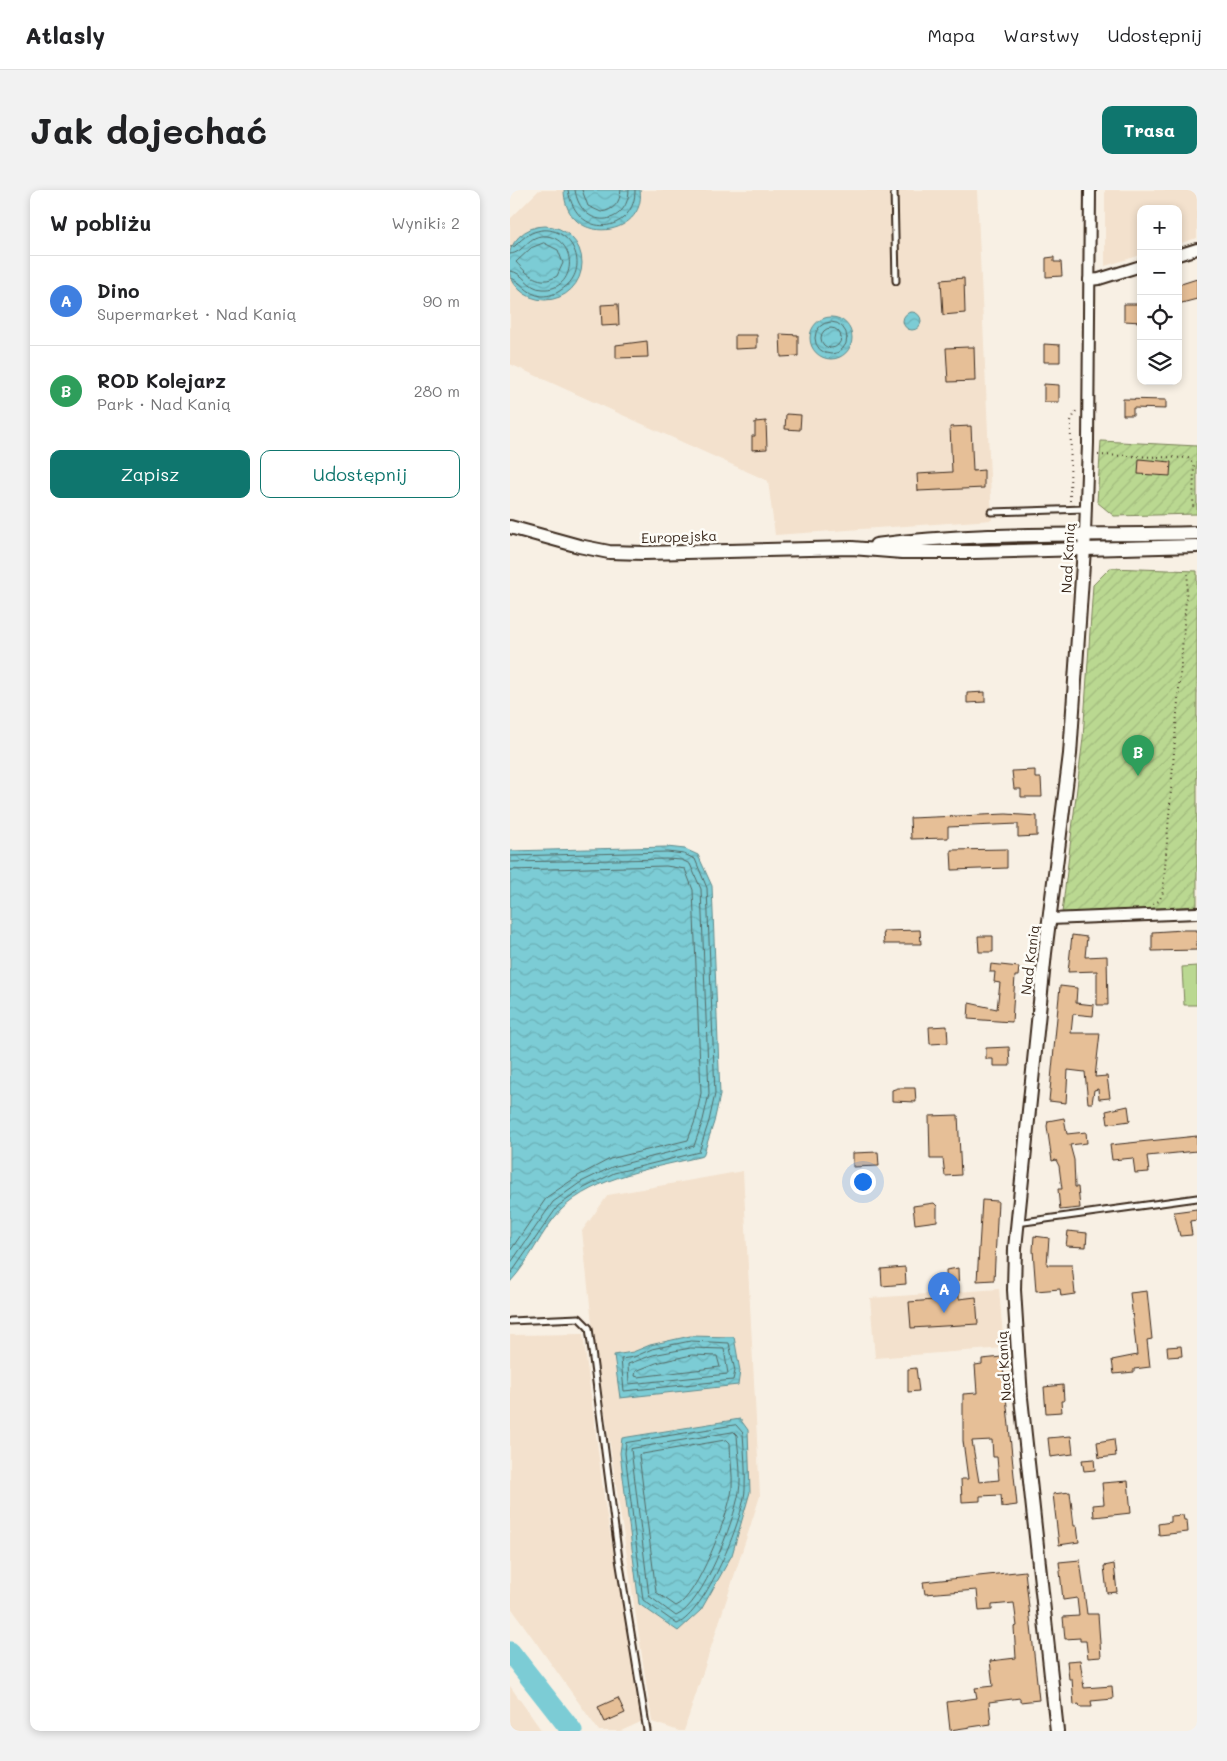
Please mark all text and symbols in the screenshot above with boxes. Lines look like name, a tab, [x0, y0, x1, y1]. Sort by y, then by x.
text: Atlasly	[25, 19, 105, 50]
text: Mapa	[927, 23, 975, 47]
text: Warstwy	[1003, 23, 1079, 47]
text: Udostępnij	[1107, 23, 1202, 47]
button: Trasa	[1102, 106, 1197, 154]
text: Jak dojechać	[30, 107, 267, 153]
map controls	[1137, 205, 1182, 385]
button: +	[1137, 205, 1182, 250]
text: W pobliżu	[50, 209, 151, 236]
text: Wyniki: 2	[391, 212, 460, 233]
button: −	[1137, 250, 1182, 295]
text: Dino	[97, 278, 139, 303]
text: A	[60, 290, 72, 311]
text: 90 m	[423, 290, 460, 311]
button: locate	[1137, 295, 1182, 340]
text: Supermarket · Nad Kanią	[97, 303, 296, 324]
button: layers	[1137, 340, 1182, 385]
text: ROD Kolejarz	[97, 368, 226, 393]
text: B	[61, 380, 71, 401]
text: 280 m	[414, 380, 460, 401]
text: Park · Nad Kanią	[97, 393, 231, 414]
button: Zapisz	[50, 450, 250, 498]
button: Udostępnij	[260, 450, 460, 498]
street label: Nad Kanią	[1056, 522, 1079, 594]
street label: Europejska	[641, 526, 717, 547]
pin: B	[1122, 735, 1154, 776]
street label: Nad Kanią	[1016, 924, 1043, 996]
your location	[850, 1169, 876, 1195]
pin: A	[928, 1272, 960, 1313]
street label: Nad Kanią	[992, 1330, 1015, 1402]

